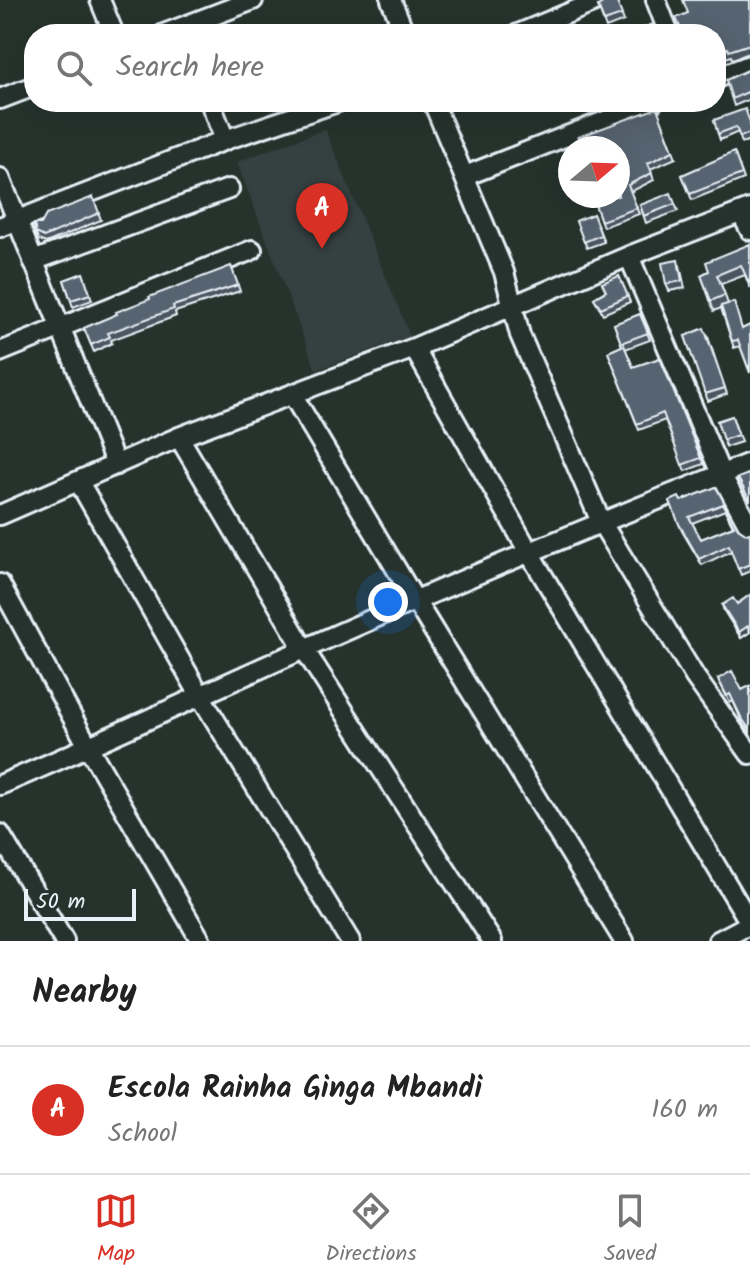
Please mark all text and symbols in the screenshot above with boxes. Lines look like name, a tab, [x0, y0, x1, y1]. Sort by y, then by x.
search box	[24, 24, 726, 112]
text: Search here	[116, 44, 264, 92]
icon: search	[52, 46, 96, 90]
north arrow	[558, 136, 630, 208]
pin: A	[296, 183, 348, 249]
your location	[368, 582, 408, 622]
scale bar	[24, 885, 136, 921]
text: 50 m	[36, 885, 85, 920]
text: Nearby	[32, 966, 137, 1020]
text: Escola Rainha Ginga Mbandi	[108, 1065, 482, 1113]
text: A	[50, 1089, 66, 1131]
text: 160 m	[651, 1089, 718, 1131]
text: School	[108, 1113, 177, 1155]
tab: Map	[94, 1189, 138, 1272]
tab: Directions	[325, 1189, 417, 1272]
tab: Saved	[604, 1189, 656, 1272]

